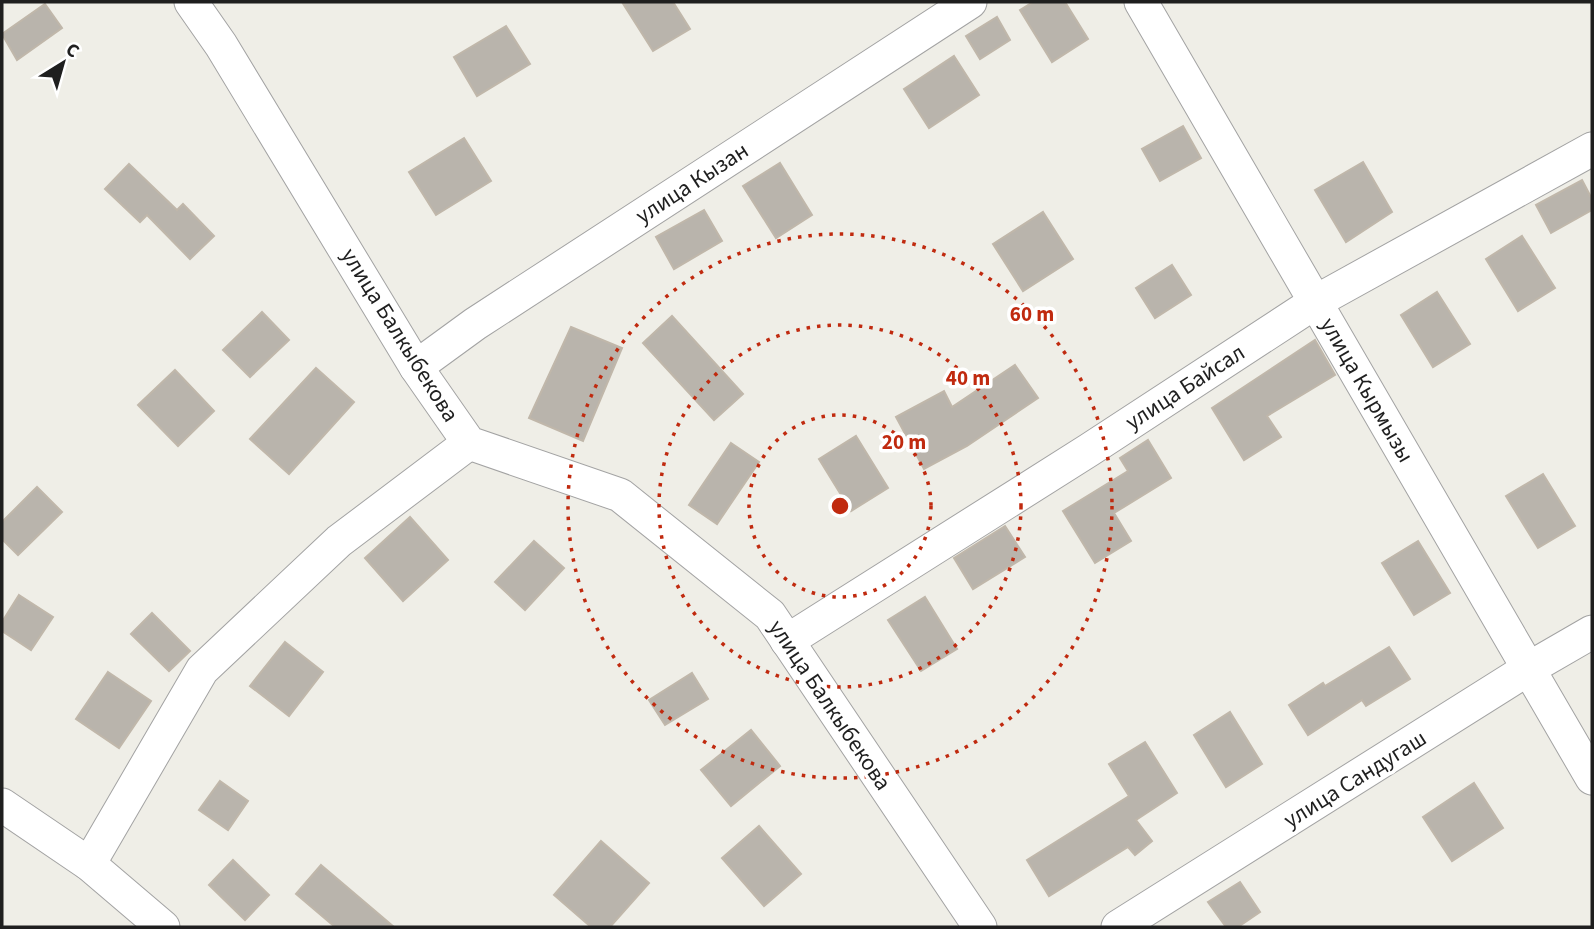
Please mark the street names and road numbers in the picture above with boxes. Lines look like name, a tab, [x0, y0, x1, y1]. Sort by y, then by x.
street label: улица Кызан	[629, 134, 755, 232]
street label: улица Балкыбекова	[333, 242, 467, 428]
street label: улица Кырмызы	[1312, 311, 1422, 469]
street label: улица Байсал	[1119, 336, 1251, 438]
street label: улица Балкыбекова	[761, 613, 899, 797]
street label: улица Сандугаш	[1277, 722, 1433, 836]

